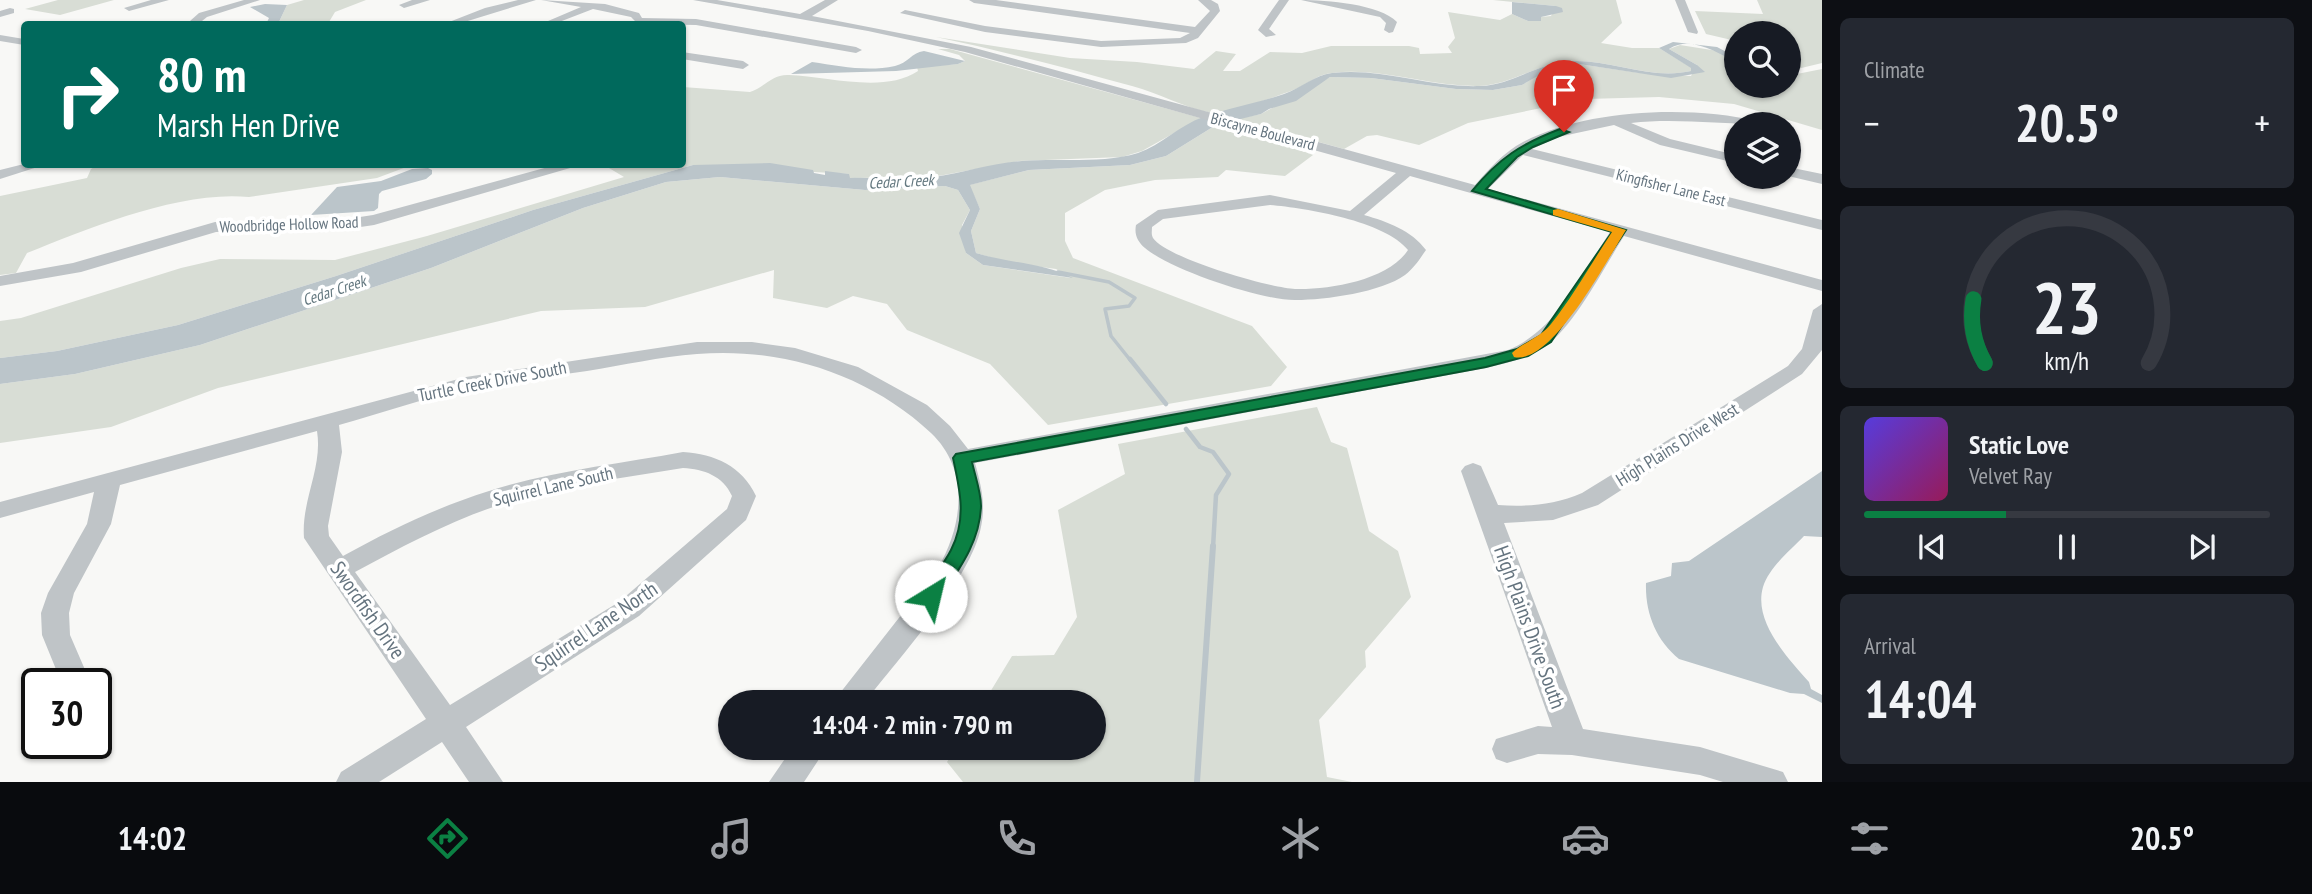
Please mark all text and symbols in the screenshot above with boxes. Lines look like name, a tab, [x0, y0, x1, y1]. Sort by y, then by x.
map controls	[1724, 21, 1801, 189]
button: search	[1724, 21, 1801, 98]
text: 80 m	[157, 42, 246, 106]
icon: right	[42, 49, 133, 140]
text: Climate	[1864, 55, 1925, 84]
pin	[1534, 60, 1594, 132]
icon: arrive	[1545, 71, 1583, 109]
text: 20.5°	[2015, 89, 2119, 156]
text: −	[1864, 98, 1880, 147]
text: +	[2254, 98, 2270, 147]
text: Marsh Hen Drive	[157, 104, 340, 146]
street label: Biscayne Boulevard	[1209, 108, 1317, 155]
button: layers	[1724, 112, 1801, 189]
street label: Kingfisher Lane East	[1614, 164, 1728, 210]
water label: Cedar Creek	[868, 169, 936, 193]
street label: Woodbridge Hollow Road	[219, 212, 359, 236]
text: 23	[2032, 259, 2102, 353]
water label: Cedar Creek	[300, 270, 370, 310]
text: km/h	[2045, 345, 2089, 377]
street label: Turtle Creek Drive South	[416, 355, 568, 407]
street label: High Plains Drive West	[1611, 397, 1743, 491]
text: Static Love	[1969, 428, 2069, 461]
street label: Squirrel Lane South	[491, 461, 615, 511]
text: Velvet Ray	[1969, 461, 2052, 490]
icon: previous	[1913, 528, 1951, 566]
icon: pause	[2048, 528, 2086, 566]
icon: next	[2183, 528, 2221, 566]
street label: High Plains Drive South	[1488, 542, 1572, 712]
street label: Swordfish Drive	[324, 556, 412, 664]
position arrow	[894, 559, 968, 633]
street label: Squirrel Lane North	[530, 575, 662, 677]
text: Arrival	[1864, 631, 1916, 660]
text: 14:04	[1864, 665, 1976, 732]
speed limit sign: 30	[21, 668, 112, 759]
text: 14:04 · 2 min · 790 m	[812, 708, 1012, 741]
icon: directions	[423, 814, 472, 863]
icon: music	[707, 814, 756, 863]
icon: phone	[992, 814, 1041, 863]
icon: climate	[1276, 814, 1325, 863]
icon: car	[1561, 814, 1610, 863]
icon: filters	[1845, 814, 1894, 863]
text: 14:02	[118, 817, 187, 859]
text: 20.5°	[2130, 817, 2194, 859]

